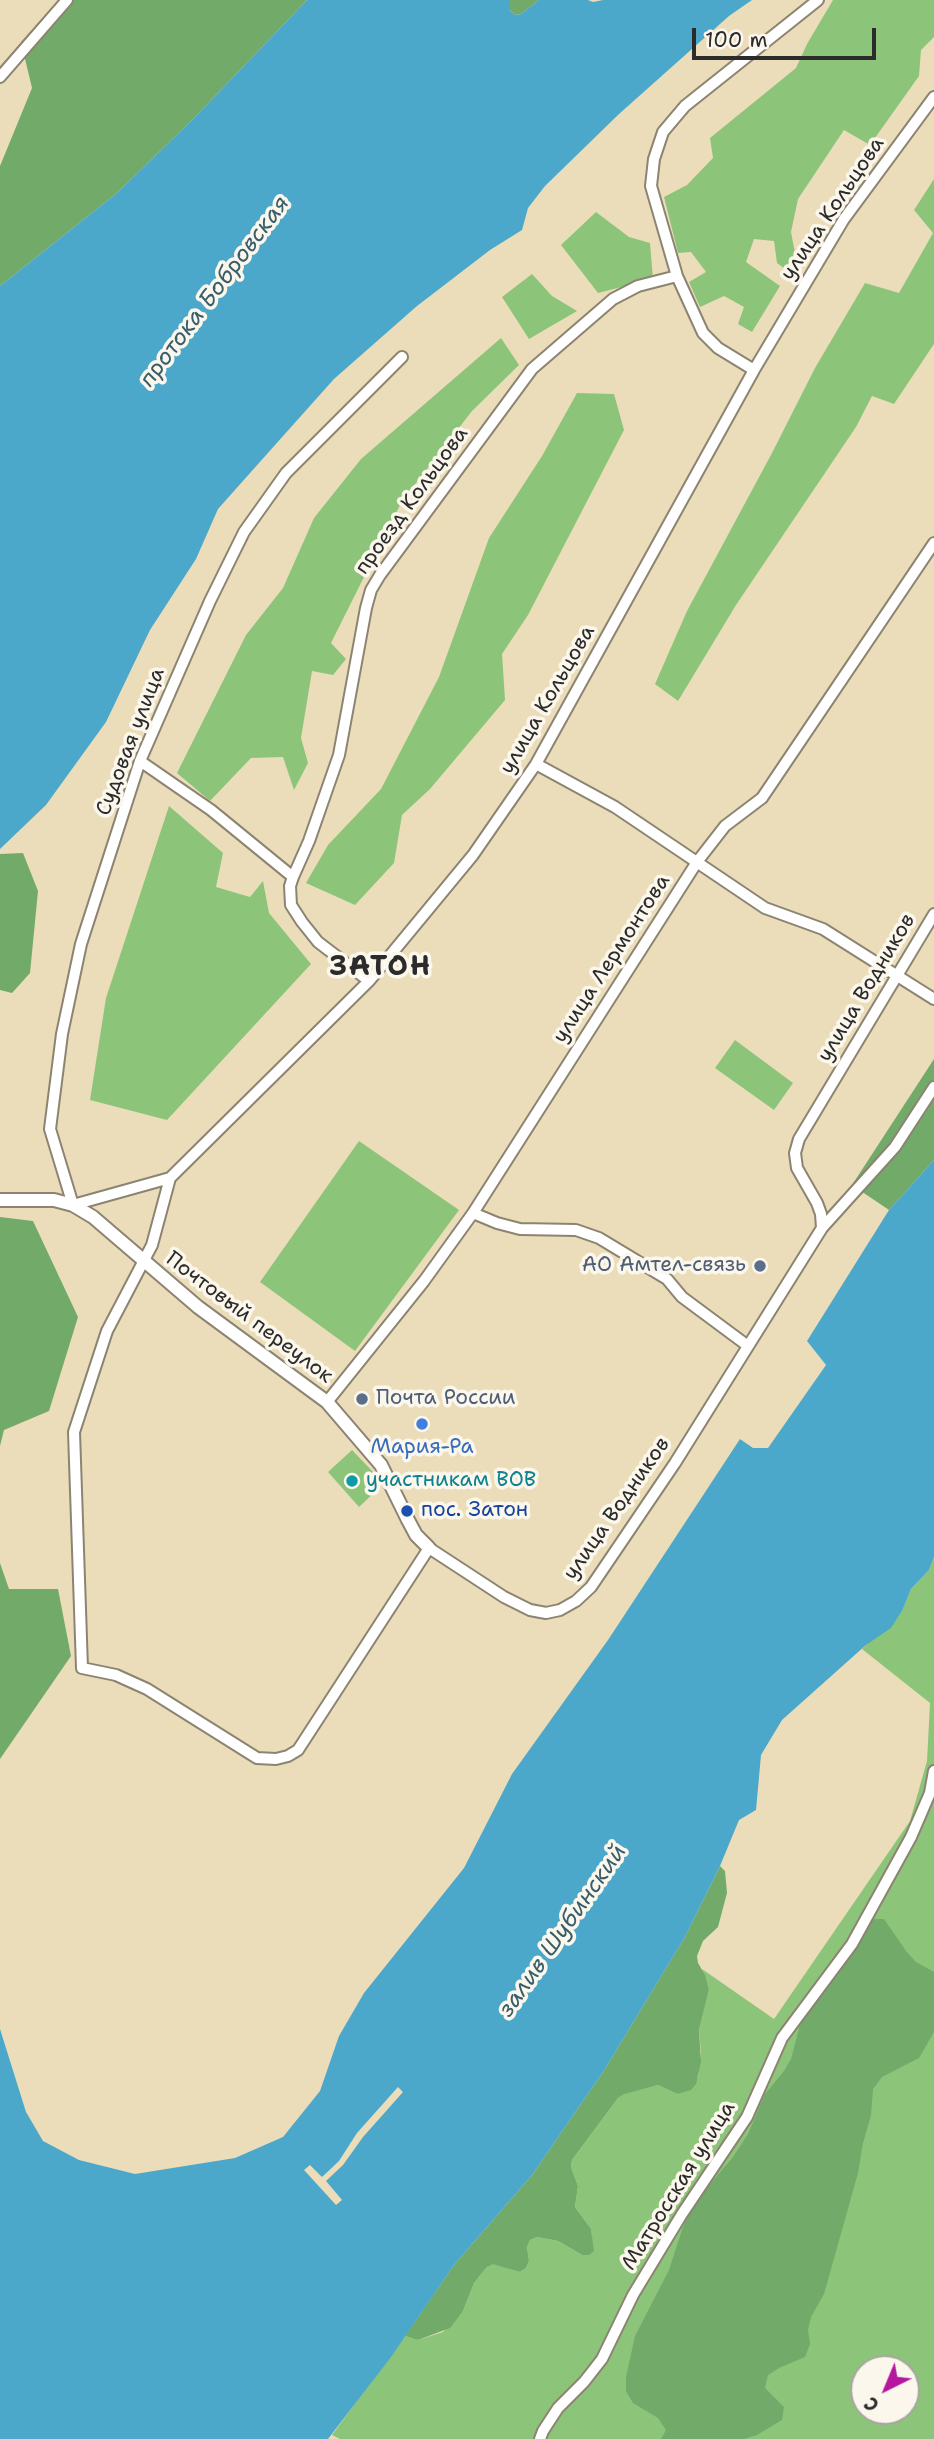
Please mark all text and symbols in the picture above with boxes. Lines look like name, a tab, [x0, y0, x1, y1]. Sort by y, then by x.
scale bar	[696, 14, 880, 58]
text: 100 m	[705, 26, 768, 54]
street label: улица Кольцова	[776, 132, 890, 286]
water label: протока Бобровская	[134, 191, 296, 393]
street label: проезд Кольцова	[350, 422, 474, 580]
street label: улица Кольцова	[495, 621, 601, 779]
street label: Судовая улица	[91, 665, 171, 819]
street label: улица Лермонтова	[548, 870, 676, 1048]
street label: улица Водников	[813, 909, 921, 1067]
district label: ЗАТОН	[330, 951, 432, 985]
street label: Почтовый переулок	[160, 1247, 338, 1389]
place label: АО Амтел-связь	[582, 1253, 746, 1279]
marker: АО Амтел-связь	[752, 1258, 768, 1274]
place label: Почта России	[376, 1386, 516, 1412]
marker: Почта России	[354, 1391, 370, 1407]
marker: Мария-Ра	[414, 1416, 430, 1432]
street label: улица Водников	[558, 1433, 676, 1585]
place label: Мария-Ра	[371, 1435, 473, 1461]
place label: участникам ВОВ	[366, 1468, 536, 1494]
marker: участникам ВОВ	[344, 1473, 360, 1489]
place label: пос. Затон	[421, 1498, 528, 1524]
marker: пос. Затон	[399, 1503, 415, 1519]
water label: залив Шубинский	[493, 1839, 633, 2023]
street label: Матросская улица	[617, 2097, 741, 2275]
north arrow	[850, 2355, 920, 2425]
text: С	[859, 2391, 884, 2417]

